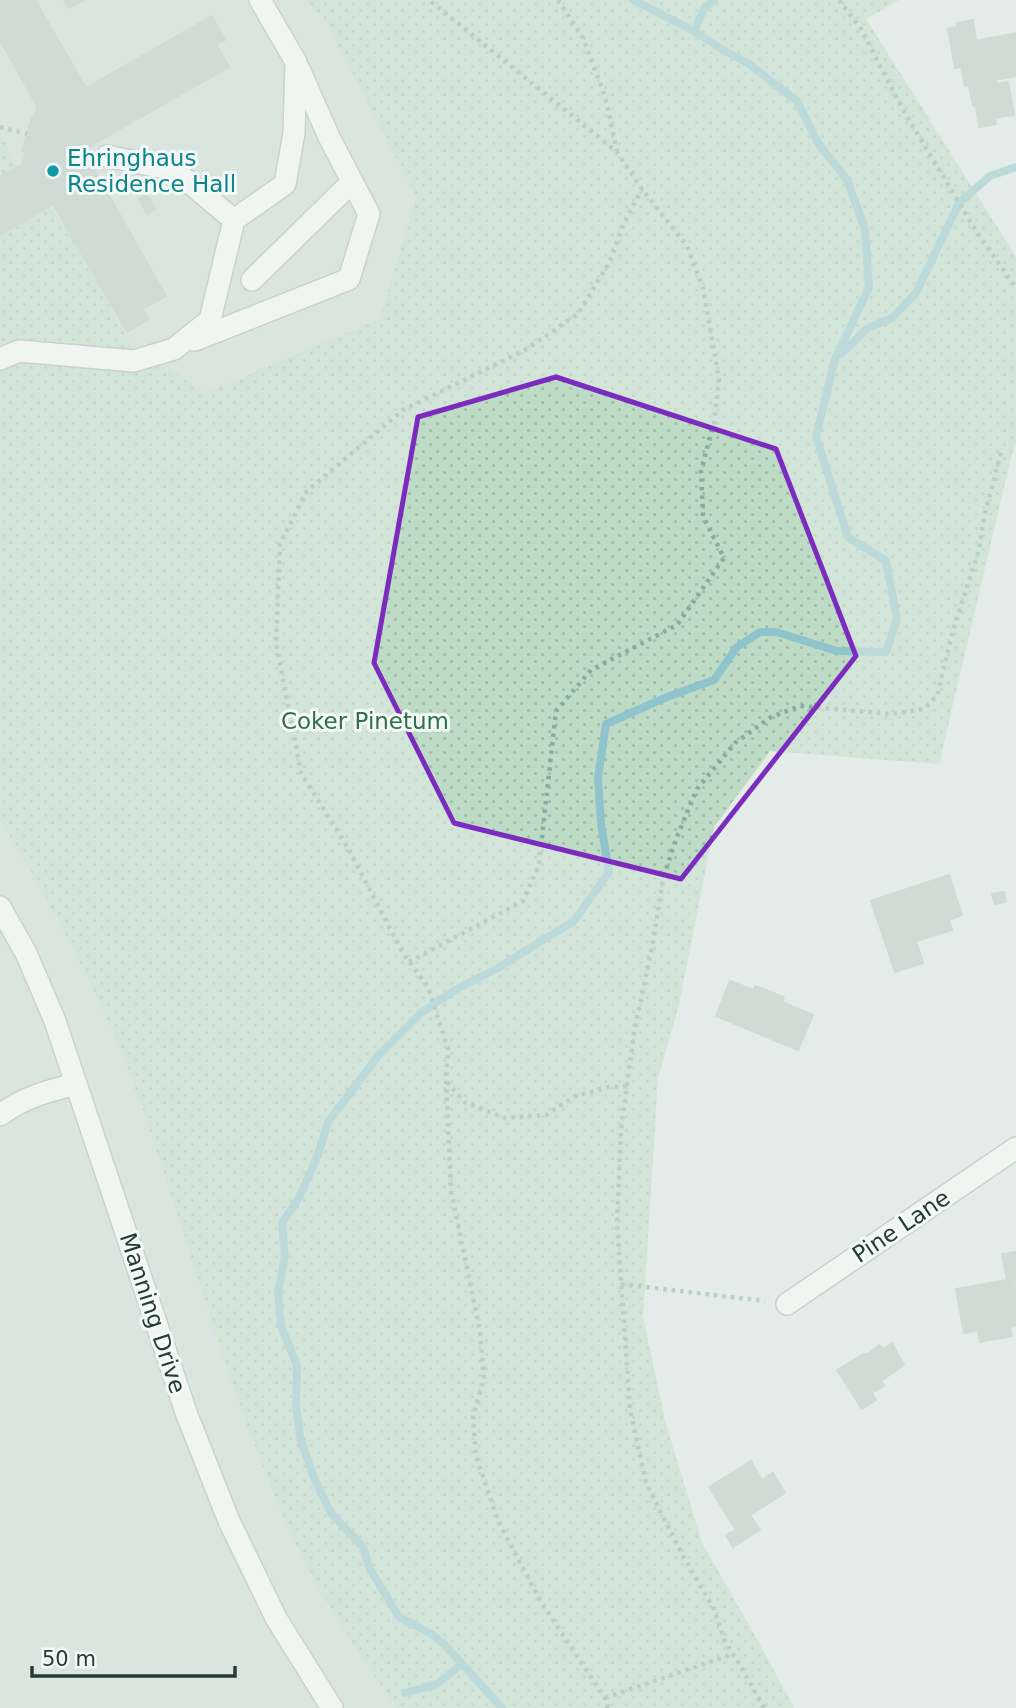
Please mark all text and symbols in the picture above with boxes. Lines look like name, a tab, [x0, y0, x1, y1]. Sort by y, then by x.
place label: Ehringhaus Residence Hall	[67, 145, 236, 197]
marker: Ehringhaus Residence Hall	[45, 163, 61, 179]
park label: Coker Pinetum	[281, 708, 449, 734]
street label: Pine Lane	[848, 1184, 954, 1268]
street label: Manning Drive	[115, 1229, 191, 1397]
scale bar	[32, 1634, 234, 1678]
text: 50 m	[42, 1647, 96, 1671]

